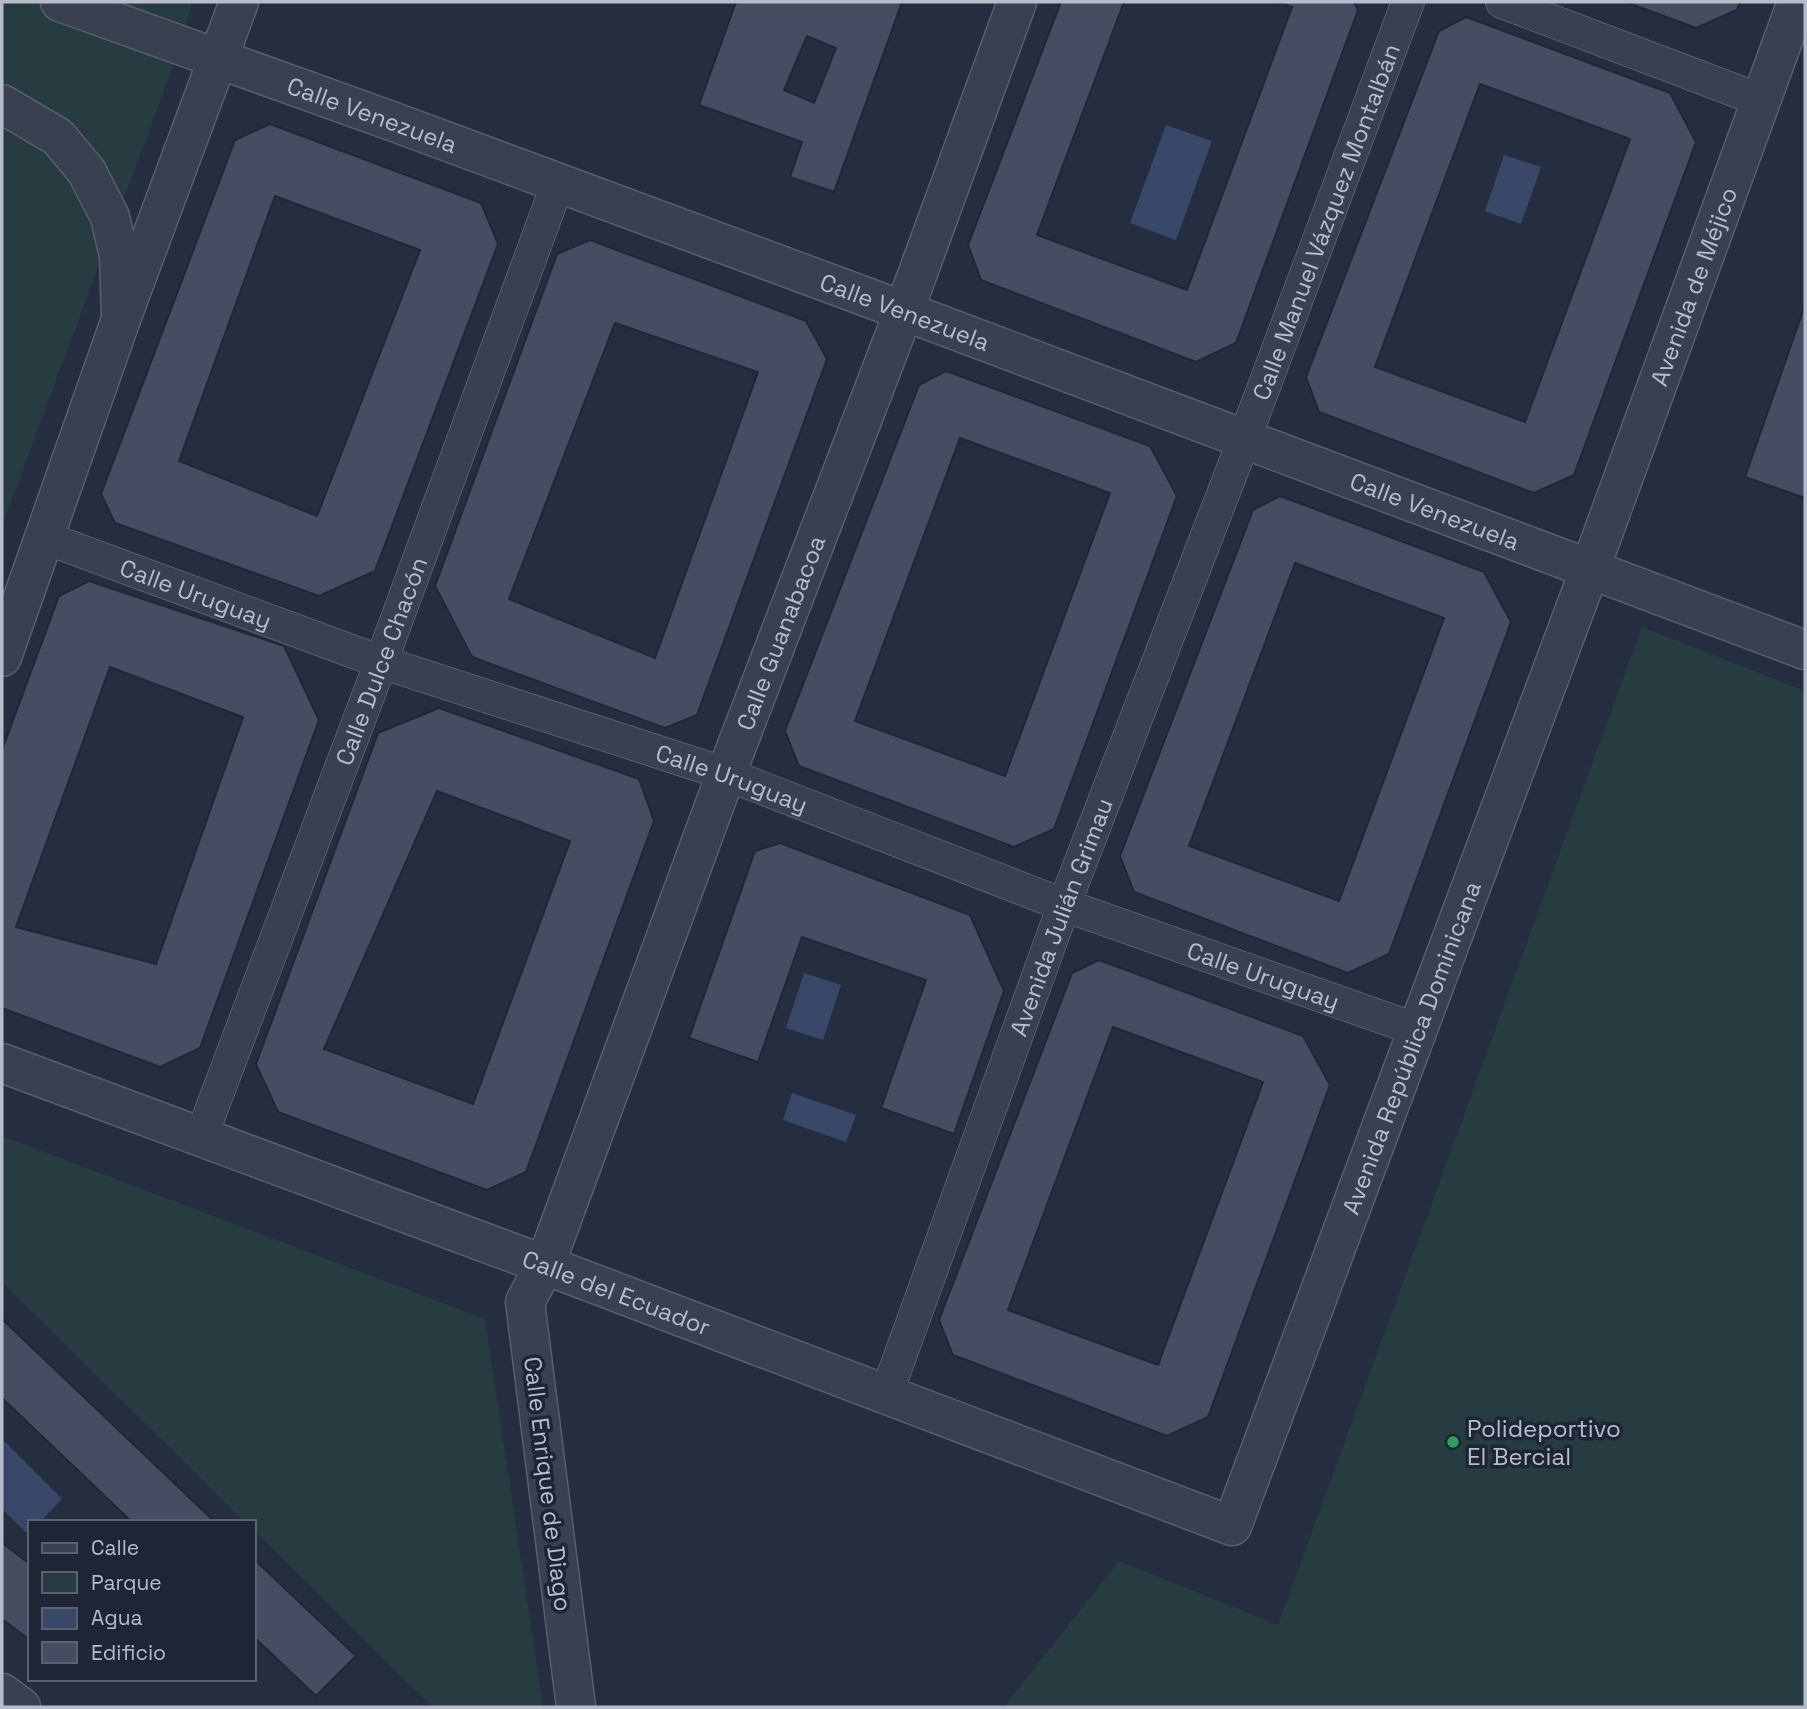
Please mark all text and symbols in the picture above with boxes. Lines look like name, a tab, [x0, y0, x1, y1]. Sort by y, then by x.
street label: Calle Manuel Vázquez Montalbán	[1245, 39, 1407, 404]
street label: Calle Venezuela	[283, 69, 462, 160]
street label: Avenida de Méjico	[1643, 183, 1744, 390]
street label: Calle Venezuela	[816, 266, 994, 357]
street label: Calle Venezuela	[1346, 465, 1524, 557]
street label: Calle Guanabacoa	[729, 531, 832, 734]
street label: Calle Uruguay	[116, 551, 276, 636]
street label: Calle Dulce Chacón	[328, 552, 434, 769]
street label: Calle Uruguay	[652, 737, 812, 820]
street label: Avenida Julián Grimau	[1002, 793, 1119, 1040]
street label: Avenida República Dominicana	[1335, 877, 1487, 1218]
street label: Calle Uruguay	[1183, 934, 1344, 1017]
street label: Calle del Ecuador	[518, 1243, 715, 1342]
street label: Calle Enrique de Diago	[517, 1355, 579, 1613]
place label: Polideportivo El Bercial	[1467, 1413, 1621, 1472]
marker: Polideportivo El Bercial	[1445, 1434, 1461, 1450]
legend	[28, 1520, 256, 1681]
text: Calle	[91, 1534, 139, 1561]
text: Parque	[91, 1569, 162, 1596]
text: Agua	[91, 1604, 143, 1631]
text: Edificio	[91, 1639, 166, 1666]

